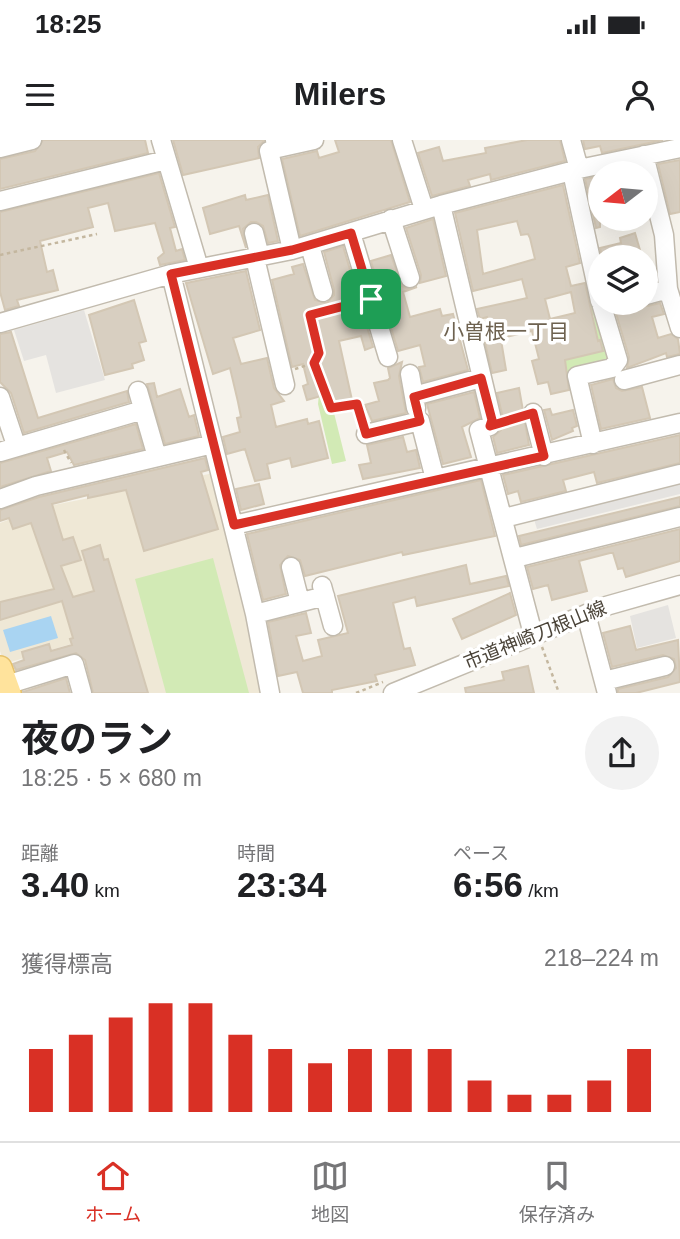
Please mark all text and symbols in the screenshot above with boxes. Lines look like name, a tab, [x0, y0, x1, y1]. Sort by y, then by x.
text: 18:25	[35, 9, 102, 39]
icon: menu	[21, 76, 59, 114]
text: Milers	[294, 76, 386, 112]
icon: person	[621, 76, 659, 114]
north arrow	[588, 161, 658, 231]
map controls	[588, 161, 658, 315]
button: layers	[588, 245, 658, 315]
pin	[341, 269, 401, 329]
icon: arrive	[352, 280, 390, 318]
district label: 小曽根一丁目	[443, 320, 569, 343]
street label: 市道神崎刀根山線	[461, 597, 609, 673]
button: share	[585, 716, 659, 790]
text: 夜のラン	[21, 718, 173, 760]
text: 18:25 · 5 × 680 m	[21, 765, 202, 791]
text: 距離	[21, 843, 59, 864]
text: 時間	[237, 843, 275, 864]
text: ペース	[453, 843, 509, 864]
text: 3.40	[21, 865, 89, 904]
text: 23:34	[237, 865, 327, 904]
text: 6:56	[453, 865, 523, 904]
text: km	[89, 880, 120, 901]
text: /km	[523, 880, 559, 901]
text: 218–224 m	[544, 945, 659, 971]
text: 獲得標高	[21, 951, 113, 977]
tab: ホーム	[85, 1157, 141, 1226]
tab: 地図	[311, 1157, 349, 1226]
tab: 保存済み	[519, 1157, 595, 1226]

